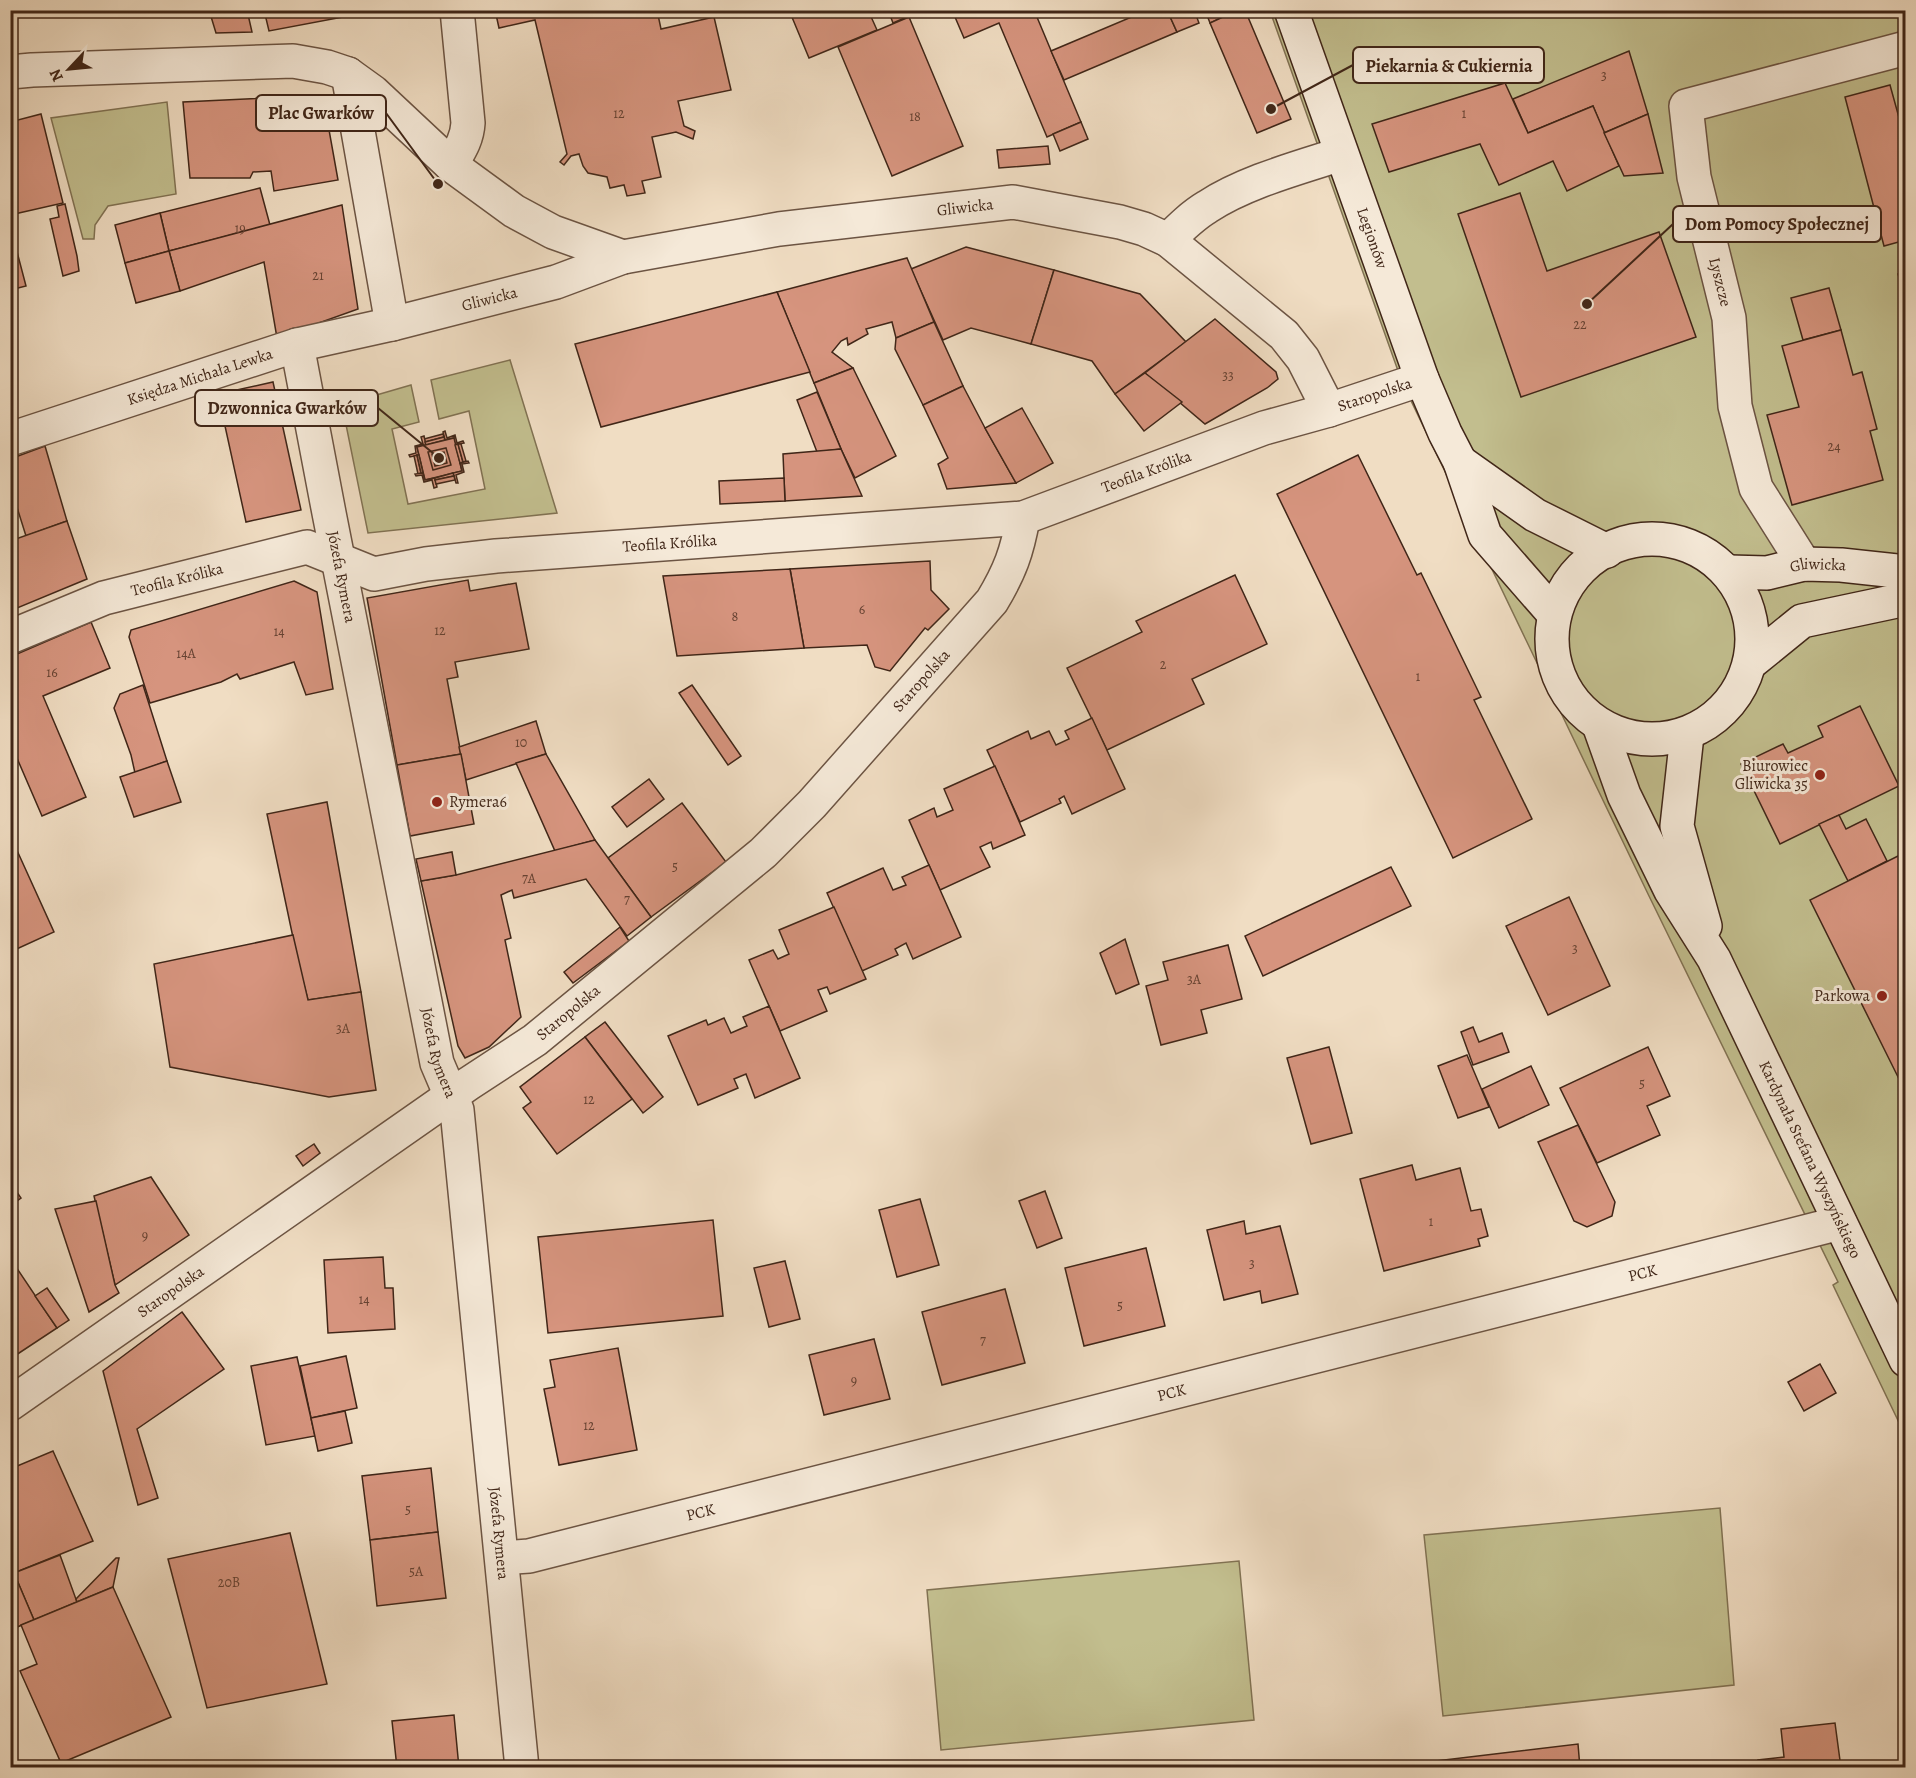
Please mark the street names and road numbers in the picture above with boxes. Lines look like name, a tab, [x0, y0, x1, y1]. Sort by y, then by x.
street label: Gliwicka	[936, 193, 995, 222]
street label: Legionów	[1351, 204, 1393, 272]
street label: Lyszcze	[1703, 255, 1737, 309]
street label: Gliwicka	[459, 281, 520, 317]
street label: Księdza Michała Lewka	[124, 342, 276, 411]
street label: Staropolska	[1335, 372, 1415, 417]
street label: Teofila Królika	[1099, 445, 1195, 499]
street label: Józefa Rymera	[322, 529, 361, 625]
street label: Teofila Królika	[622, 529, 718, 558]
street label: Gliwicka	[1787, 553, 1848, 578]
street label: Teofila Królika	[129, 557, 226, 602]
street label: Staropolska	[888, 644, 956, 717]
street label: Staropolska	[532, 979, 606, 1046]
street label: Józefa Rymera	[415, 1006, 462, 1102]
street label: Kardynała Stefana Wyszyńskiego	[1753, 1057, 1867, 1262]
street label: PCK	[1626, 1259, 1659, 1287]
street label: Staropolska	[133, 1260, 209, 1323]
street label: PCK	[1155, 1379, 1188, 1407]
street label: Józefa Rymera	[483, 1486, 514, 1581]
street label: PCK	[684, 1498, 717, 1527]

